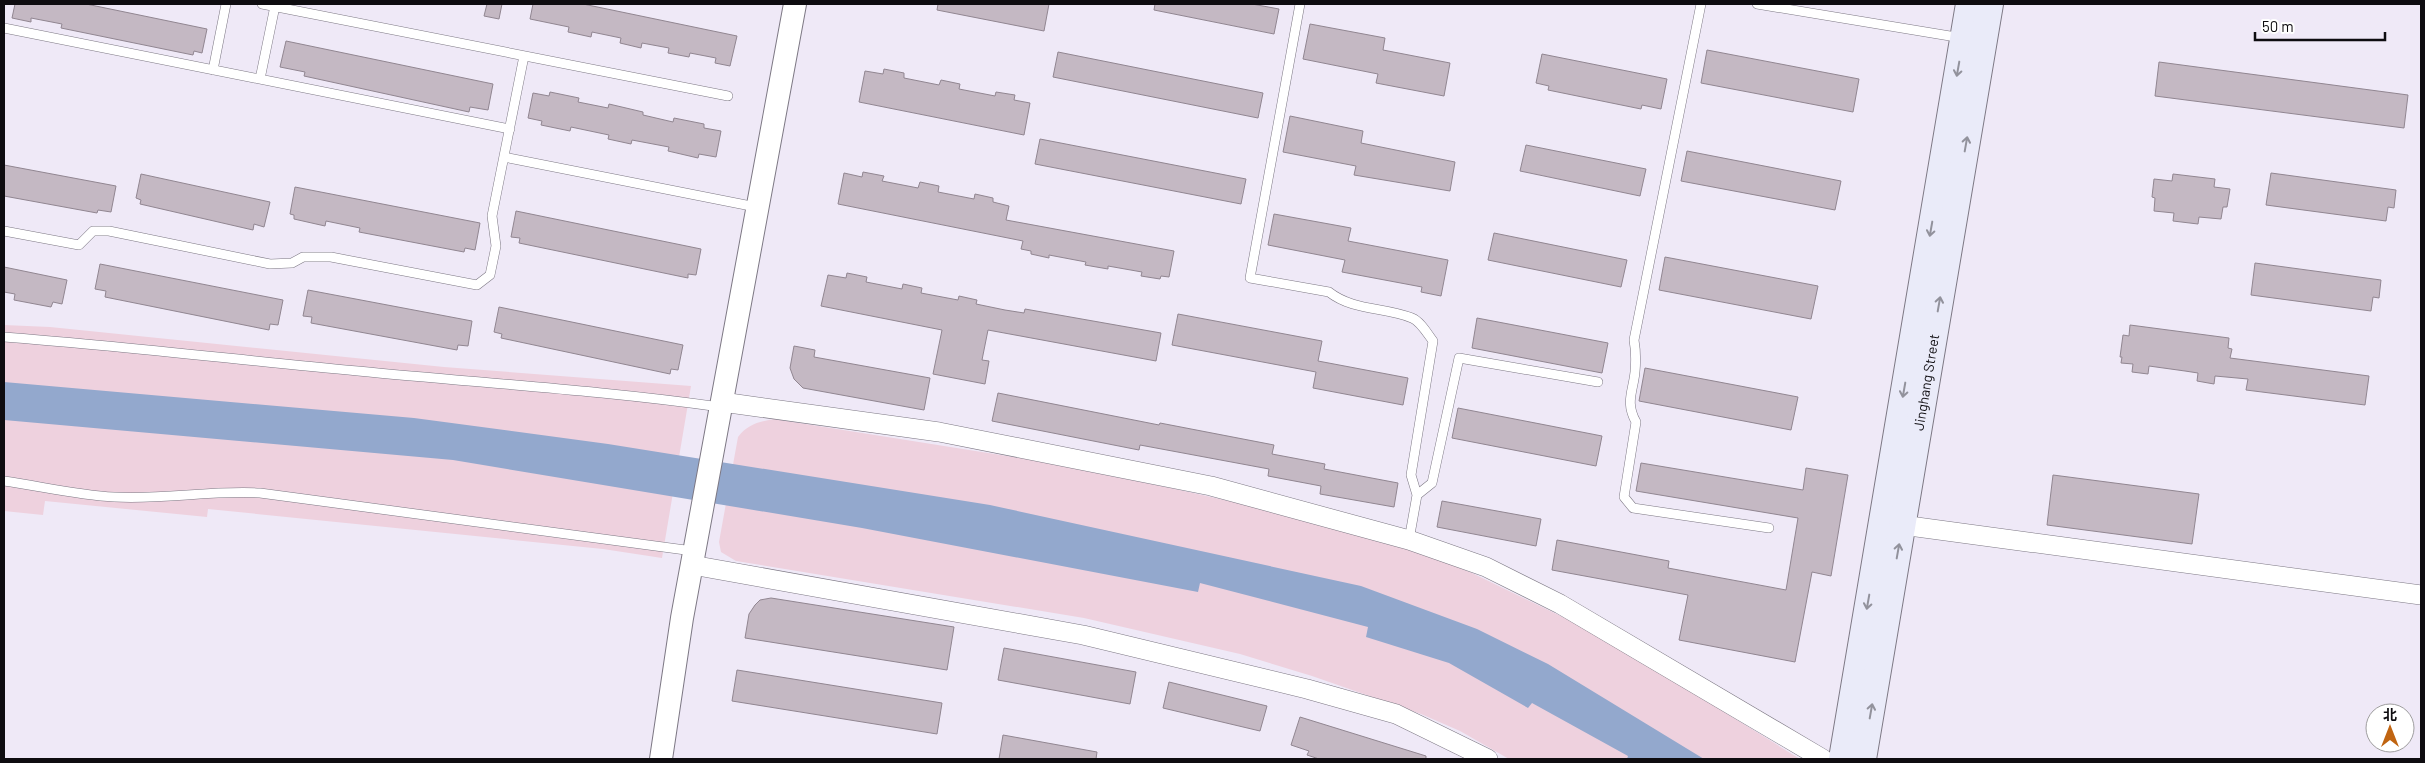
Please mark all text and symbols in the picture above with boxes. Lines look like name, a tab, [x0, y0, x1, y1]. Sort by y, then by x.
scale bar	[2255, 10, 2385, 42]
text: 50 m	[2262, 17, 2294, 35]
one-way arrow	[1952, 61, 1962, 77]
one-way arrow	[1962, 137, 1972, 153]
one-way arrow	[1926, 221, 1936, 237]
one-way arrow	[1935, 297, 1945, 313]
street label: Jinghang Street	[1909, 333, 1942, 432]
one-way arrow	[1899, 381, 1909, 397]
one-way arrow	[1893, 543, 1903, 559]
one-way arrow	[1863, 593, 1873, 609]
north arrow	[2365, 703, 2415, 753]
one-way arrow	[1866, 704, 1876, 720]
text: 北	[2383, 706, 2397, 723]

